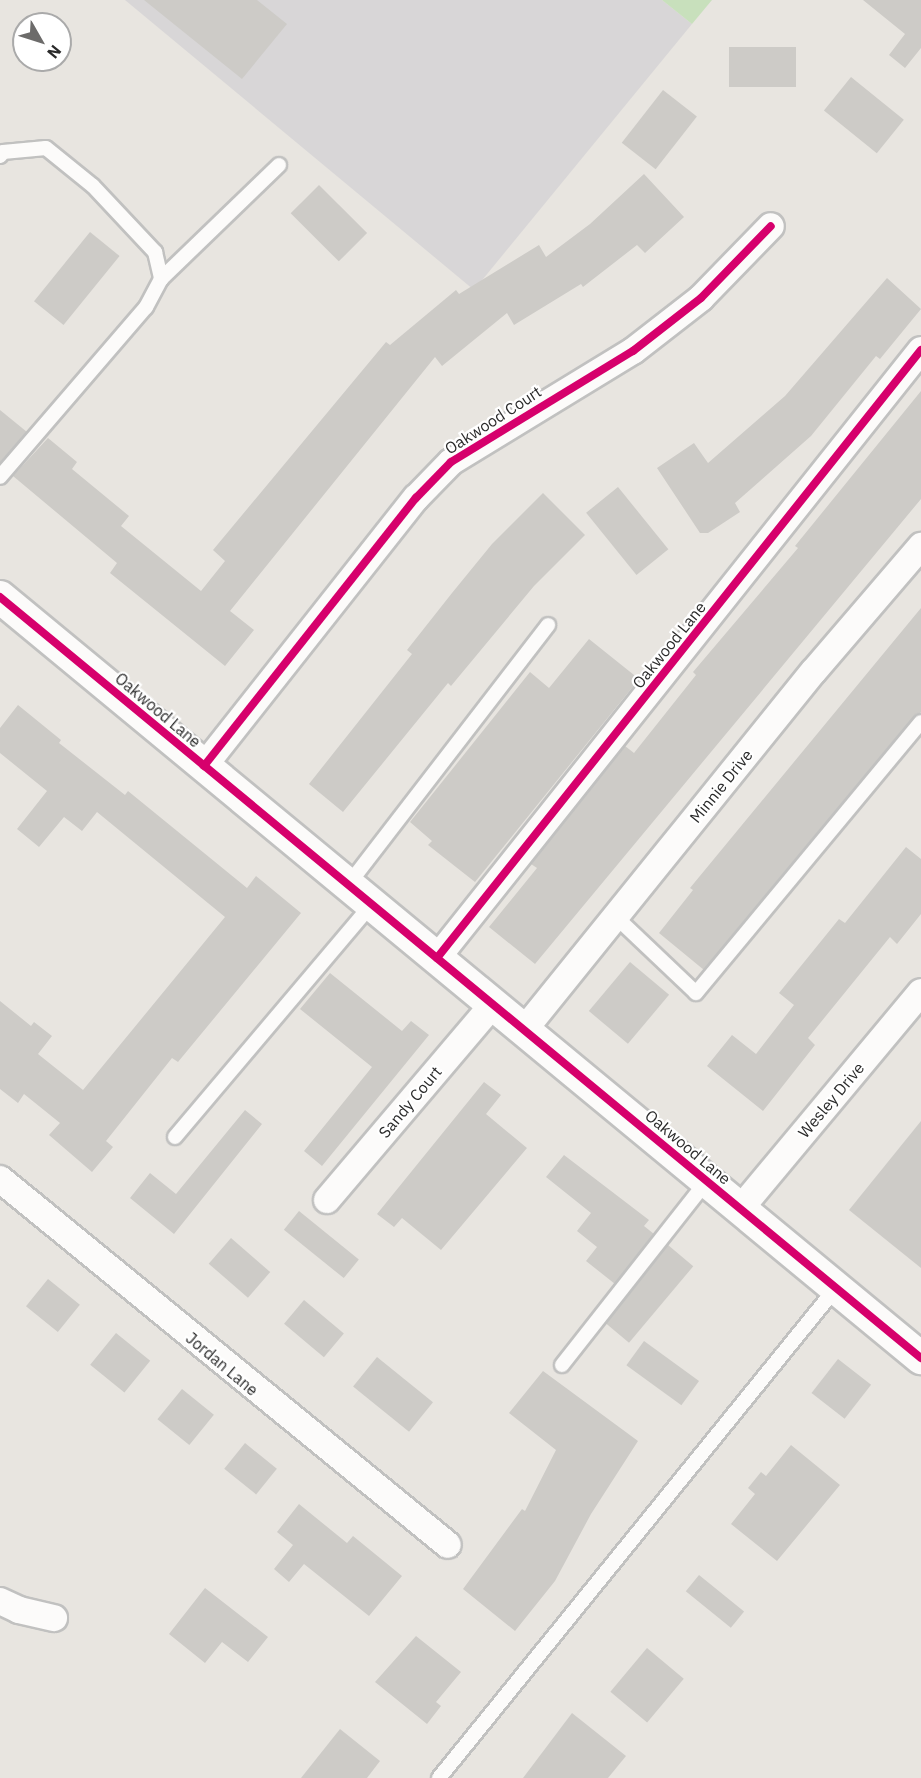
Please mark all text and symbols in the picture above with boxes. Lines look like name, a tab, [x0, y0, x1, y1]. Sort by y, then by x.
north arrow	[12, 12, 72, 72]
text: N	[43, 41, 66, 63]
street label: Oakwood Court	[441, 382, 545, 458]
street label: Oakwood Lane	[628, 598, 710, 692]
street label: Oakwood Lane	[111, 669, 205, 751]
street label: Minnie Drive	[686, 745, 756, 827]
street label: Wesley Drive	[794, 1058, 868, 1142]
street label: Sandy Court	[375, 1062, 445, 1142]
street label: Oakwood Lane	[641, 1106, 735, 1188]
street label: Jordan Lane	[182, 1328, 262, 1400]

